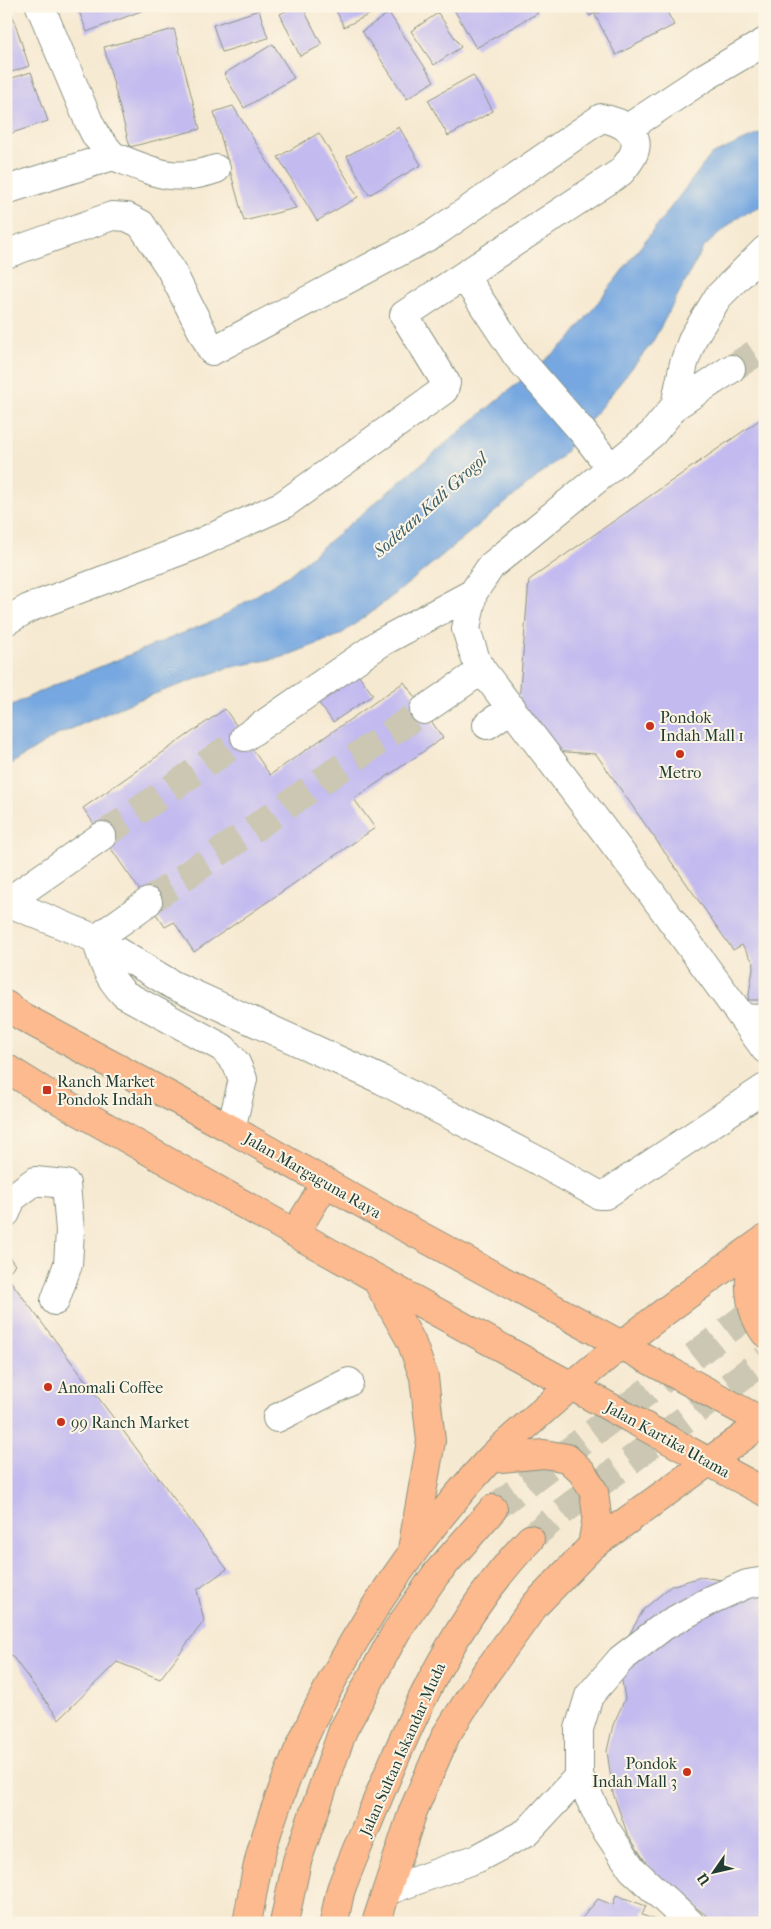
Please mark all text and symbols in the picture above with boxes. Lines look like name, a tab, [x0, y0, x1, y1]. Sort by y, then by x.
water label: Sodetan Kali Grogol	[368, 447, 494, 563]
place label: Pondok Indah Mall 1	[660, 708, 744, 745]
marker: Pondok Indah Mall 1	[644, 720, 656, 732]
marker: Metro	[674, 748, 686, 760]
place label: Metro	[659, 763, 701, 782]
place label: Ranch Market Pondok Indah	[57, 1072, 155, 1109]
marker: Ranch Market Pondok Indah	[41, 1084, 53, 1096]
street label: Jalan Margaguna Raya	[239, 1127, 385, 1223]
place label: Anomali Coffee	[57, 1378, 163, 1397]
marker: Anomali Coffee	[42, 1381, 54, 1393]
street label: Jalan Kartika Utama	[600, 1396, 734, 1482]
place label: 99 Ranch Market	[71, 1413, 190, 1432]
marker: 99 Ranch Market	[55, 1416, 67, 1428]
street label: Jalan Sultan Iskandar Muda	[355, 1659, 450, 1841]
place label: Pondok Indah Mall 3	[592, 1754, 678, 1791]
marker: Pondok Indah Mall 3	[681, 1766, 693, 1778]
north arrow	[688, 1846, 738, 1896]
text: U	[693, 1870, 714, 1889]

